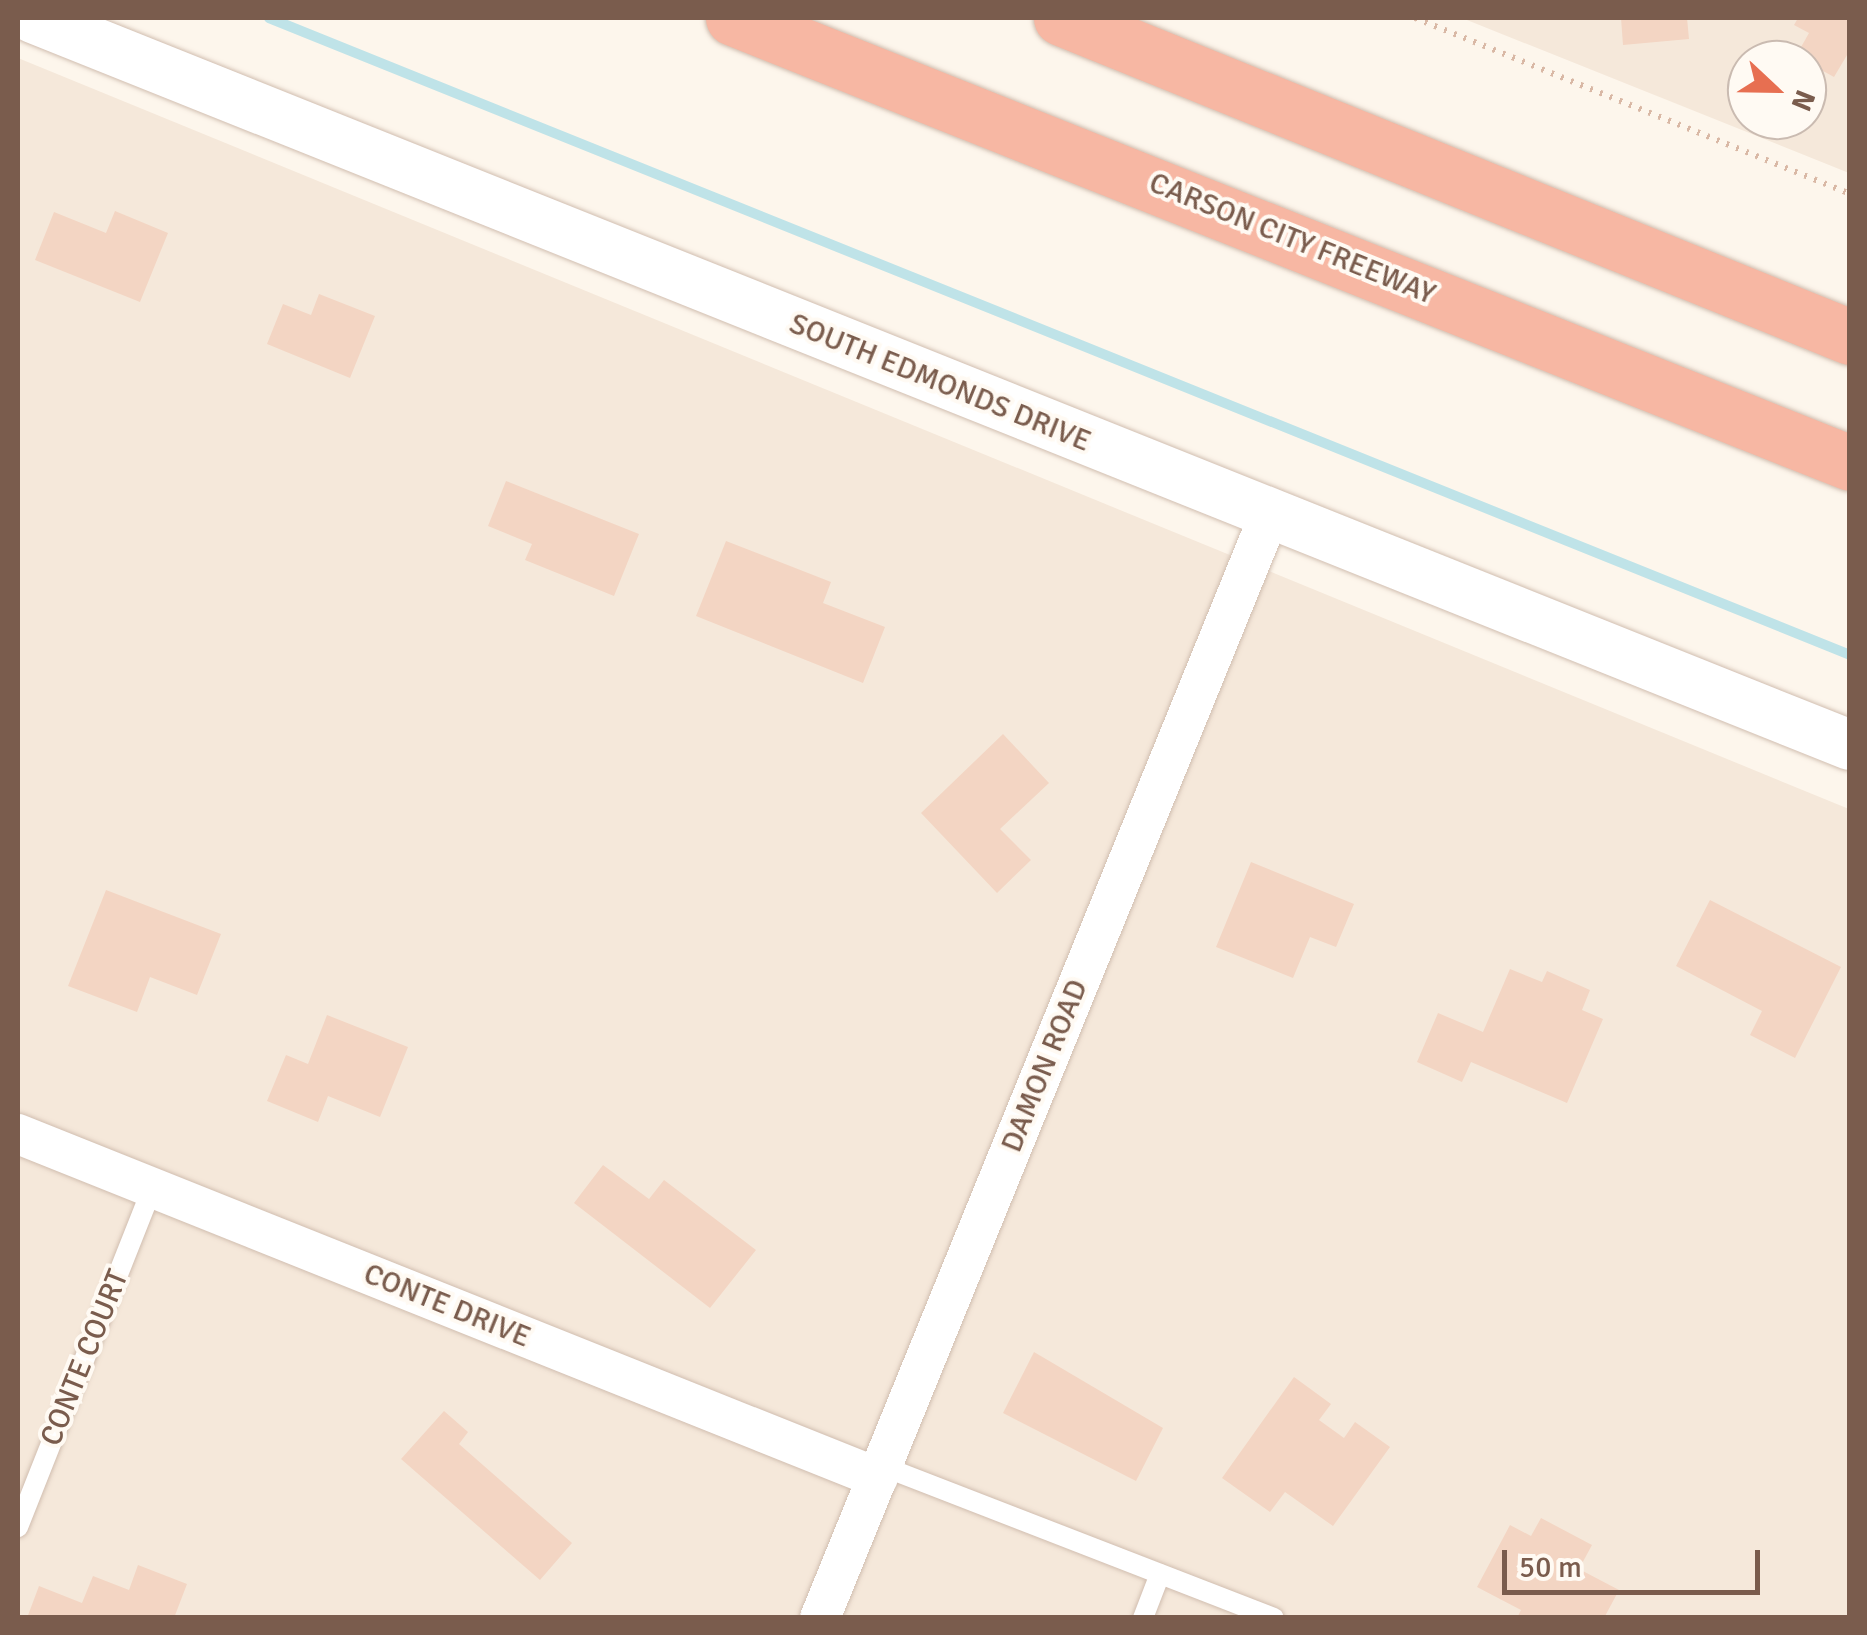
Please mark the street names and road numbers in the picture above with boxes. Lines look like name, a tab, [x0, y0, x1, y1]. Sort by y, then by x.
street label: CARSON CITY FREEWAY	[1144, 165, 1440, 313]
street label: SOUTH EDMONDS DRIVE	[784, 306, 1096, 460]
street label: DAMON ROAD	[994, 974, 1096, 1158]
street label: CONTE DRIVE	[358, 1256, 536, 1356]
street label: CONTE COURT	[33, 1265, 137, 1451]

